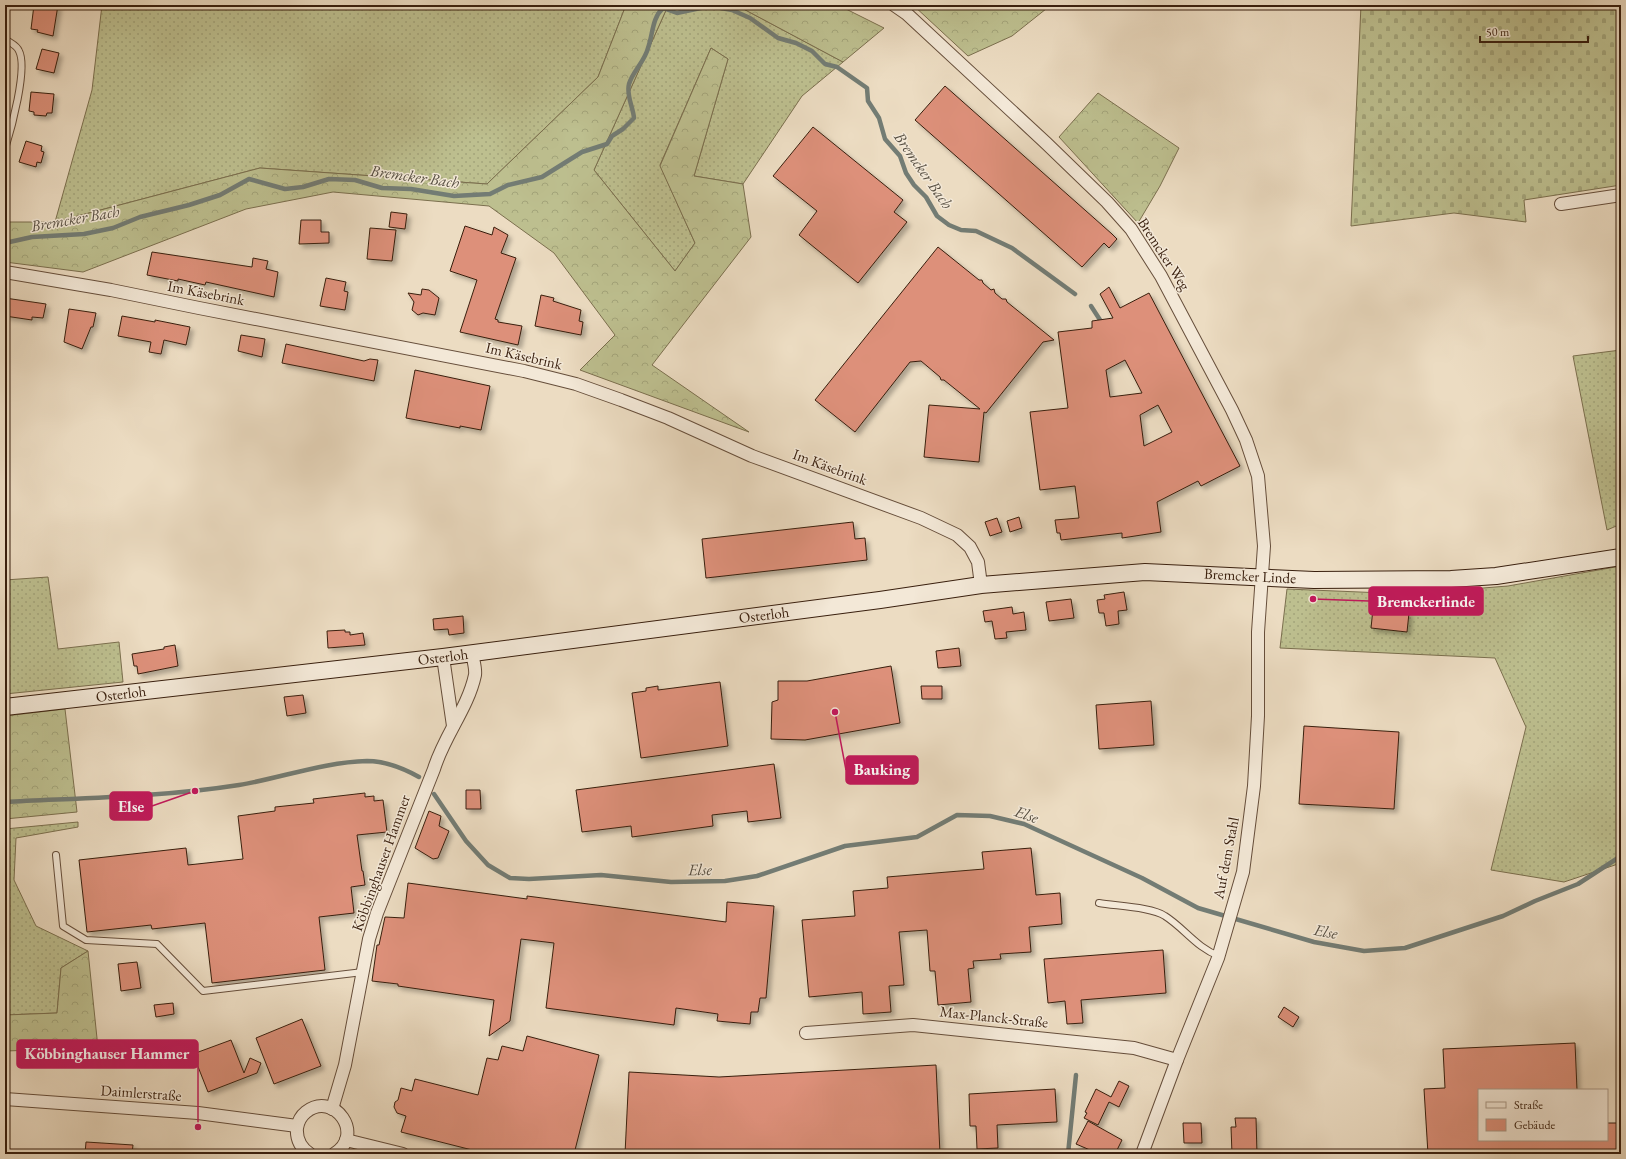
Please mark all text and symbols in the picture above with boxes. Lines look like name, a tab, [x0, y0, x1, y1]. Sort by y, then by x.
scale bar	[1480, 18, 1588, 44]
text: 50 m	[1486, 24, 1510, 40]
water label: Bremcker Bach	[889, 127, 958, 213]
water label: Bremcker Bach	[368, 160, 461, 193]
water label: Bremcker Bach	[28, 200, 121, 237]
street label: Bremcker Weg	[1134, 214, 1195, 294]
street label: Im Käsebrink	[166, 276, 247, 309]
street label: Im Käsebrink	[484, 337, 565, 374]
street label: Im Käsebrink	[790, 444, 871, 489]
street label: Bremcker Linde	[1204, 564, 1297, 587]
callout: Bremckerlinde	[1369, 587, 1483, 615]
text: Bremckerlinde	[1377, 591, 1475, 612]
street label: Osterloh	[738, 602, 790, 627]
street label: Osterloh	[417, 644, 469, 669]
street label: Osterloh	[95, 681, 147, 706]
callout: Bauking	[846, 756, 918, 784]
text: Bauking	[854, 759, 911, 780]
callout: Else	[110, 792, 152, 820]
street label: Köbbinghauser Hammer	[347, 792, 414, 934]
text: Else	[118, 796, 144, 817]
water label: Else	[1011, 800, 1042, 828]
street label: Auf dem Stahl	[1208, 815, 1243, 902]
water label: Else	[687, 859, 713, 880]
water label: Else	[1311, 919, 1340, 944]
street label: Max-Planck-Straße	[939, 1001, 1049, 1032]
callout: Köbbinghauser Hammer	[17, 1040, 198, 1068]
text: Köbbinghauser Hammer	[25, 1043, 190, 1064]
street label: Daimlerstraße	[100, 1080, 182, 1105]
legend	[1478, 1089, 1608, 1141]
text: Straße	[1514, 1097, 1543, 1113]
text: Gebäude	[1514, 1117, 1556, 1133]

